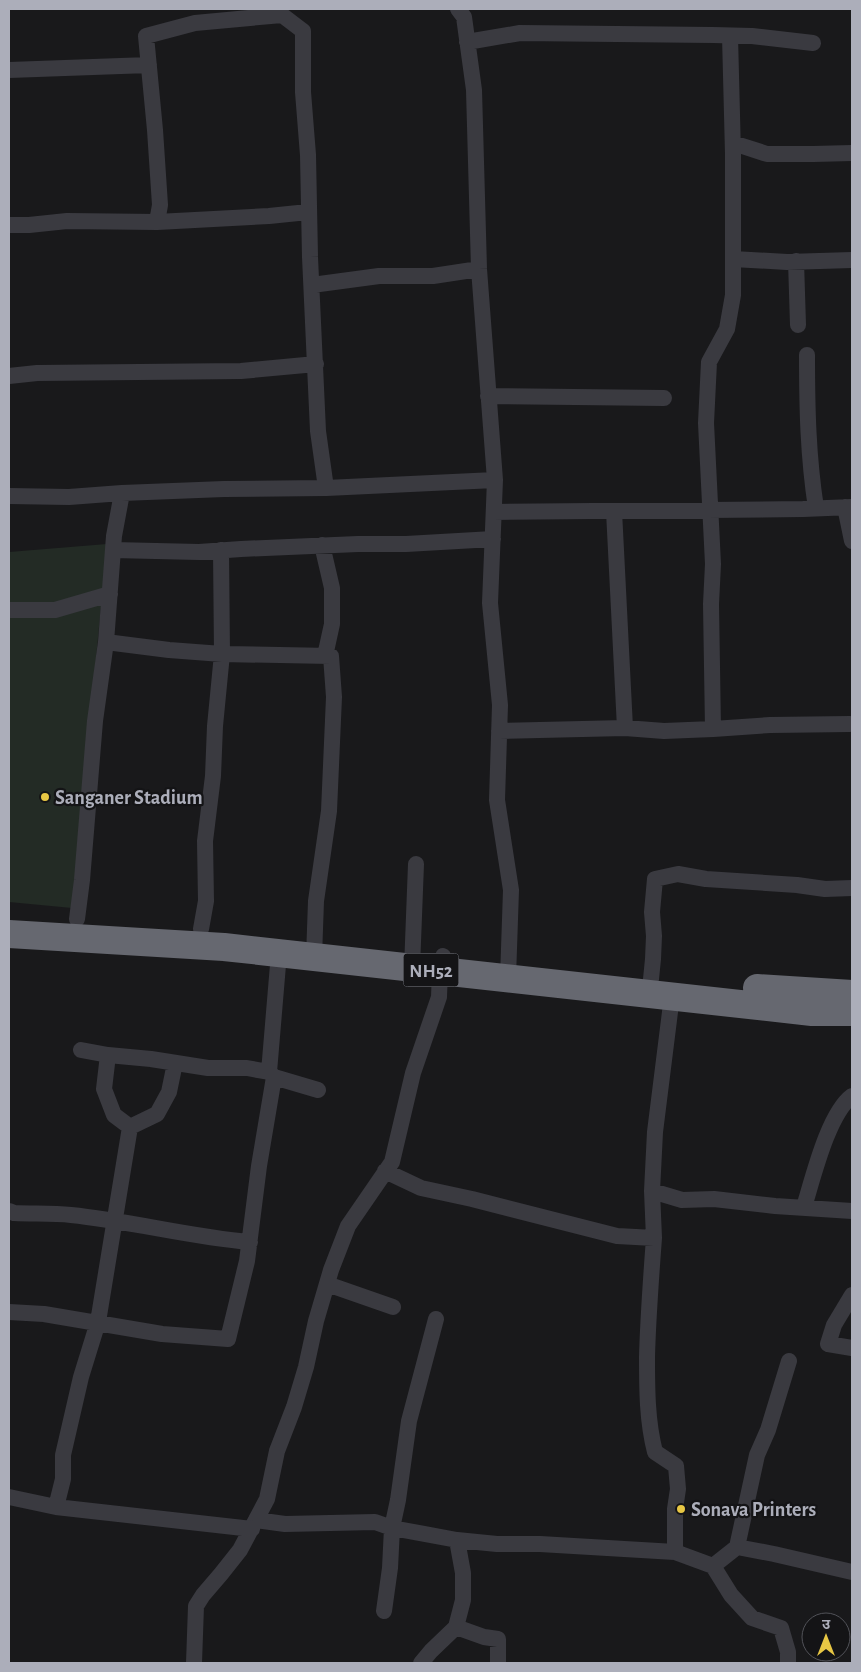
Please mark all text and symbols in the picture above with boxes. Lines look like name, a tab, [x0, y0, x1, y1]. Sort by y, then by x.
place label: Sanganer Stadium	[55, 788, 203, 808]
marker: Sanganer Stadium	[39, 791, 51, 803]
road number: NH52	[404, 954, 458, 986]
place label: Sonava Printers	[691, 1500, 816, 1520]
marker: Sonava Printers	[675, 1503, 687, 1515]
north arrow	[801, 1612, 851, 1662]
text: उ	[822, 1618, 831, 1632]

